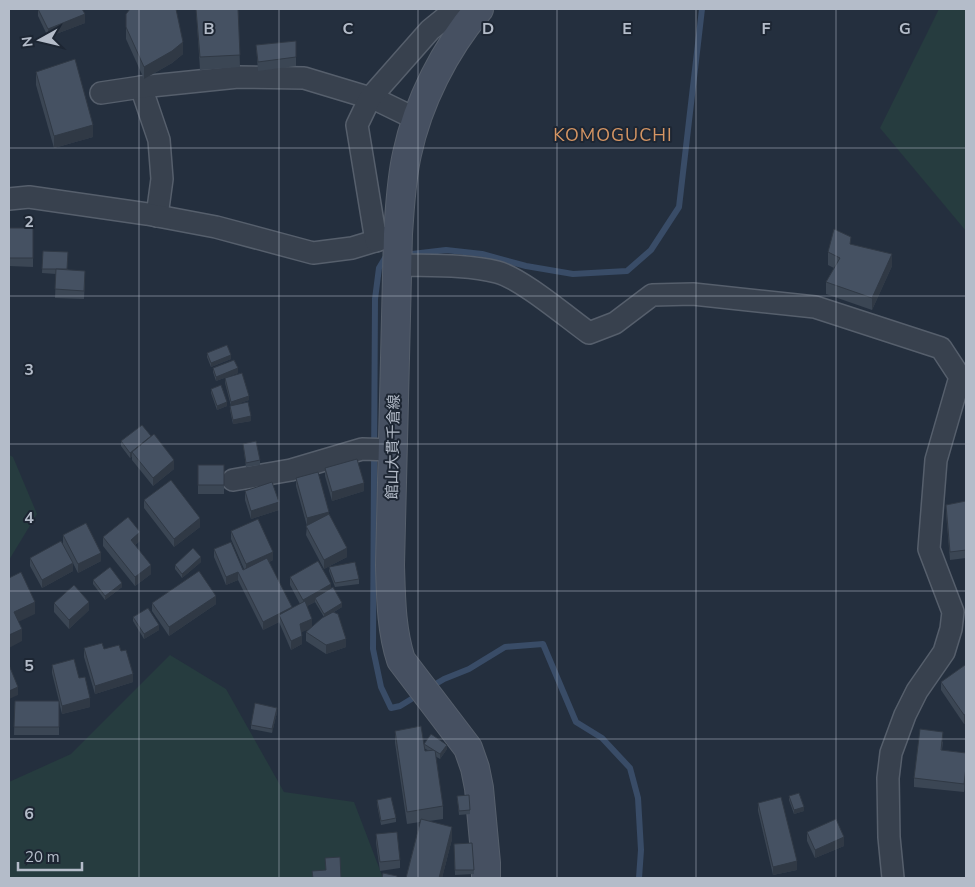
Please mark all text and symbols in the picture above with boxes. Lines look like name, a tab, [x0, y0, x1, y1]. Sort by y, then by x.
north arrow	[15, 15, 65, 65]
text: B	[203, 18, 215, 40]
text: C	[343, 18, 354, 40]
text: D	[482, 18, 494, 40]
text: E	[622, 18, 632, 40]
text: F	[762, 18, 771, 40]
text: G	[899, 18, 911, 40]
text: N	[17, 35, 38, 48]
district label: KOMOGUCHI	[553, 123, 673, 147]
text: 2	[24, 211, 34, 233]
text: 3	[24, 359, 34, 381]
street label: 館山大貫千倉線	[382, 394, 404, 500]
text: 4	[24, 507, 34, 529]
text: 5	[24, 655, 34, 677]
text: 6	[24, 803, 34, 825]
scale bar	[18, 840, 81, 872]
text: 20 m	[25, 847, 60, 867]

